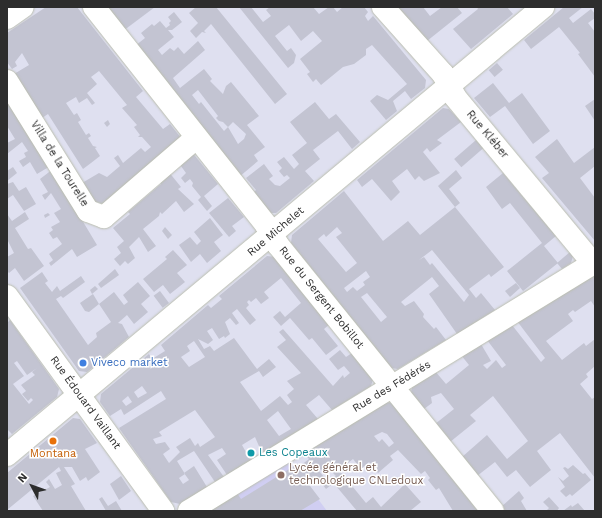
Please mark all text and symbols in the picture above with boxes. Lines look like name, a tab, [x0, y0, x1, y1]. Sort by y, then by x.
street label: Rue Kléber	[463, 108, 511, 162]
street label: Villa de la Tourelle	[27, 118, 91, 210]
street label: Rue Michelet	[245, 204, 307, 260]
street label: Rue du Sergent Bobillot	[276, 244, 366, 352]
street label: Rue Édouard Vaillant	[47, 354, 123, 452]
place label: Viveco market	[91, 356, 168, 370]
marker: Viveco market	[78, 358, 88, 368]
street label: Rue des Fédérés	[350, 358, 434, 416]
marker: Montana	[48, 436, 58, 446]
place label: Les Copeaux	[259, 446, 328, 460]
place label: Montana	[30, 447, 76, 461]
marker: Les Copeaux	[246, 448, 256, 458]
place label: Lycée général et technologique CNLedoux	[289, 462, 423, 488]
north arrow	[12, 466, 52, 506]
text: N	[15, 470, 30, 485]
marker: Lycée général et technologique CNLedoux	[276, 470, 286, 480]

